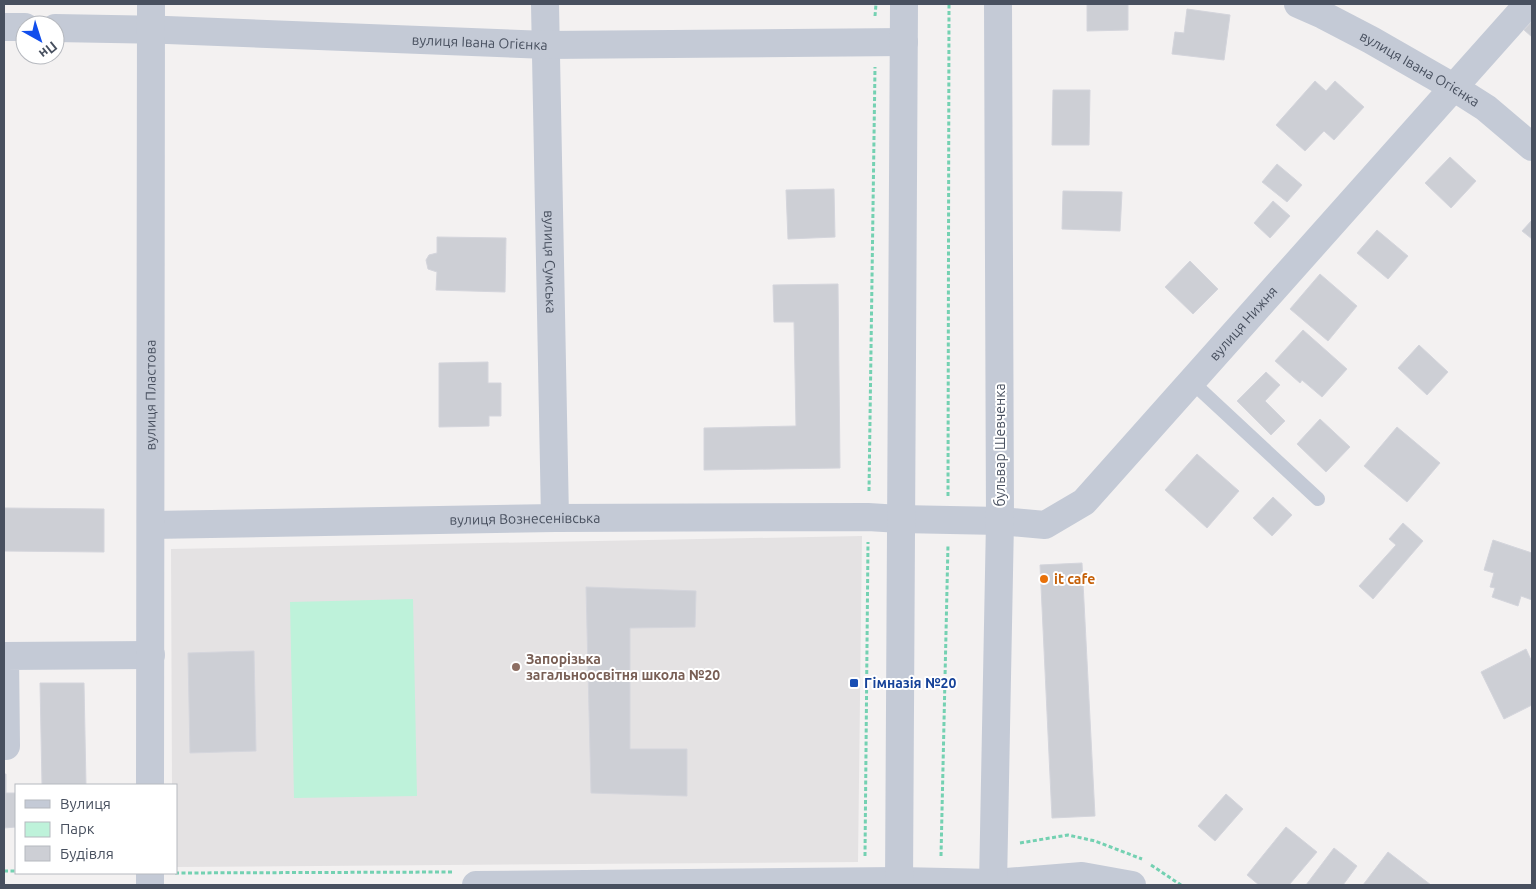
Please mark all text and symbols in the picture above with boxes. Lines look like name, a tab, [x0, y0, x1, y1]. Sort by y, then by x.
north arrow	[15, 15, 65, 65]
street label: вулиця Івана Огієнка	[1357, 28, 1483, 110]
street label: вулиця Івана Огієнка	[411, 32, 548, 53]
text: Пн	[36, 38, 60, 62]
street label: вулиця Сумська	[541, 210, 559, 314]
street label: вулиця Нижня	[1206, 283, 1281, 364]
street label: вулиця Пластова	[142, 340, 159, 450]
street label: бульвар Шевченка	[992, 383, 1008, 507]
street label: вулиця Вознесенівська	[449, 510, 600, 528]
place label: it cafe	[1054, 571, 1095, 587]
marker: it cafe	[1038, 573, 1050, 585]
place label: Запорізька загальноосвітня школа №20	[526, 651, 720, 683]
marker: Запорізька загальноосвітня школа №20	[510, 661, 522, 673]
place label: Гімназія №20	[864, 675, 956, 691]
marker: Гімназія №20	[848, 677, 860, 689]
legend	[15, 784, 178, 874]
text: Вулиця	[60, 795, 111, 812]
text: Парк	[60, 820, 95, 837]
text: Будівля	[60, 845, 114, 862]

